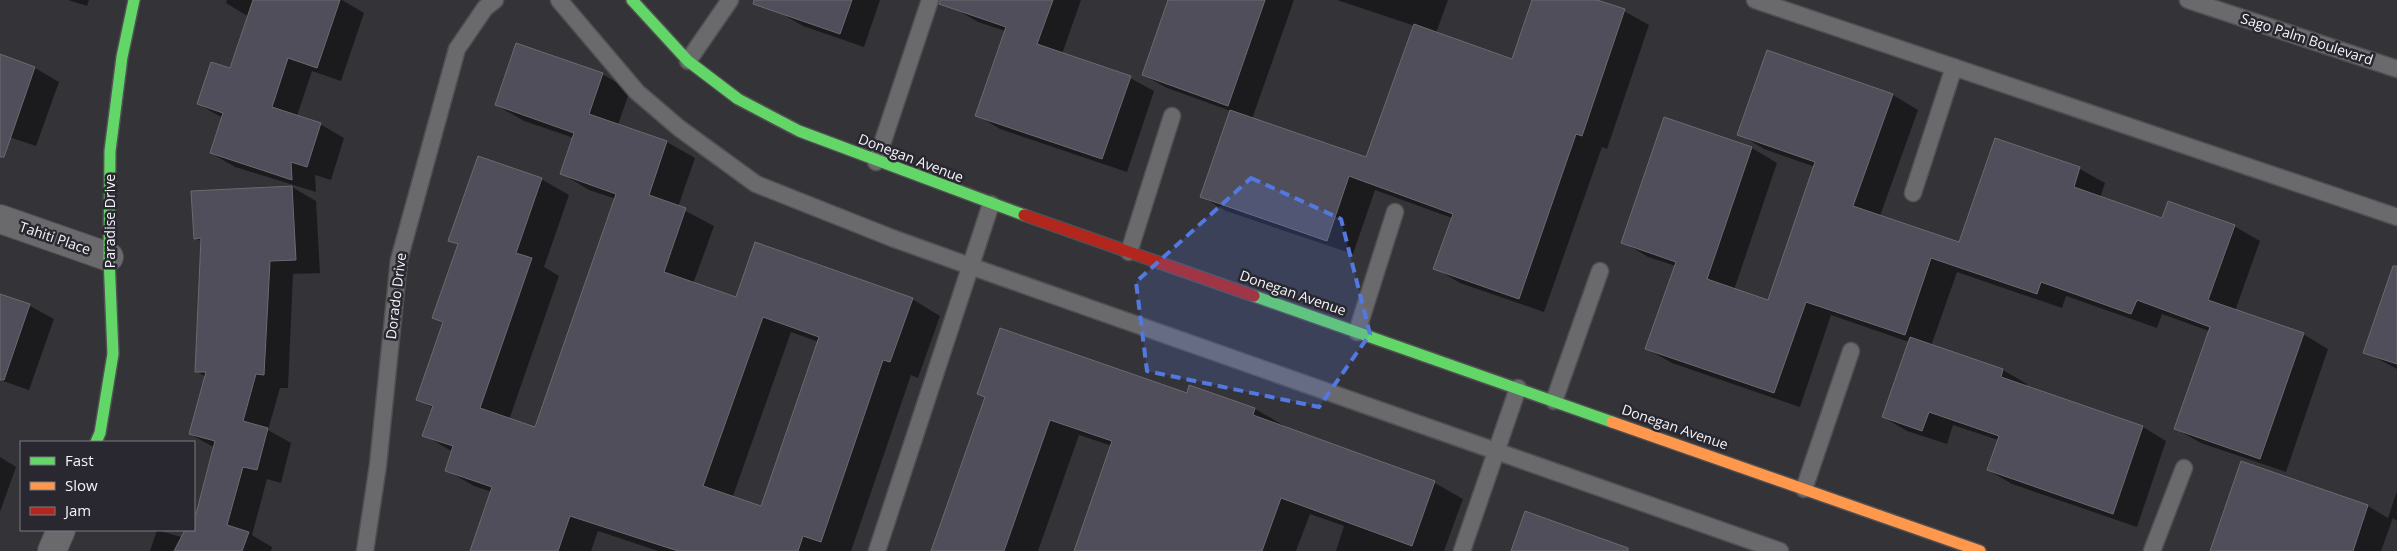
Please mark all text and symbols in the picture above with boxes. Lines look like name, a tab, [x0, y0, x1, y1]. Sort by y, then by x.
street label: Sago Palm Boulevard	[2239, 8, 2376, 69]
street label: Donegan Avenue	[856, 129, 967, 186]
street label: Paradise Drive	[100, 174, 119, 268]
street label: Tahiti Place	[17, 216, 93, 259]
street label: Dorado Drive	[381, 251, 410, 340]
street label: Donegan Avenue	[1237, 265, 1349, 320]
street label: Donegan Avenue	[1619, 399, 1731, 454]
legend	[20, 441, 195, 531]
text: Fast	[65, 450, 94, 470]
text: Slow	[65, 475, 98, 495]
text: Jam	[63, 500, 91, 520]

